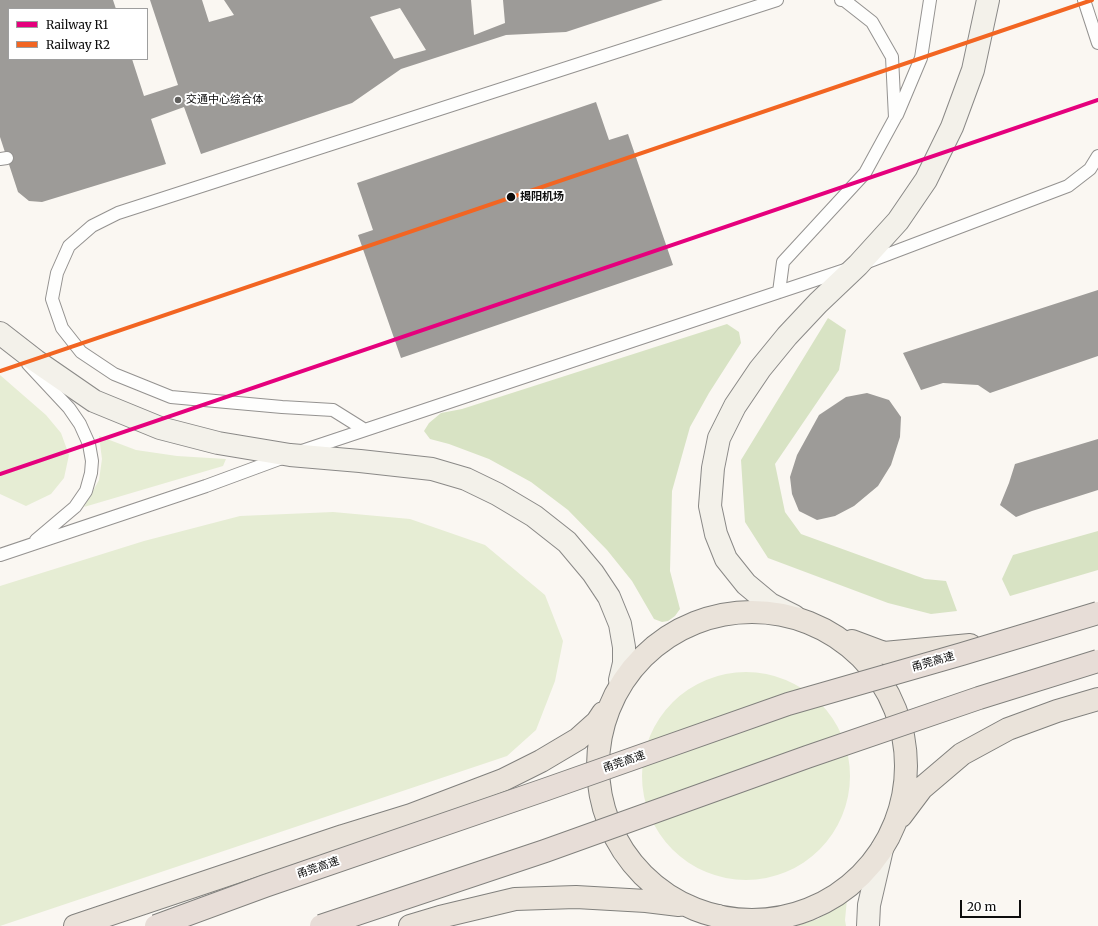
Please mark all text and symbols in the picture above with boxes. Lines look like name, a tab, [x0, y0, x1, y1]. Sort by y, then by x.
legend	[8, 8, 148, 60]
text: Railway R1	[46, 17, 108, 32]
text: Railway R2	[46, 37, 110, 52]
place label: 交通中心综合体	[186, 93, 263, 107]
marker: 交通中心综合体	[173, 95, 183, 105]
place label: 揭阳机场	[520, 190, 564, 204]
marker: 揭阳机场	[505, 191, 517, 203]
street label: 甬莞高速	[910, 650, 956, 674]
street label: 甬莞高速	[601, 749, 647, 775]
street label: 甬莞高速	[295, 855, 341, 881]
scale bar	[962, 892, 1023, 918]
text: 20 m	[967, 899, 996, 914]

